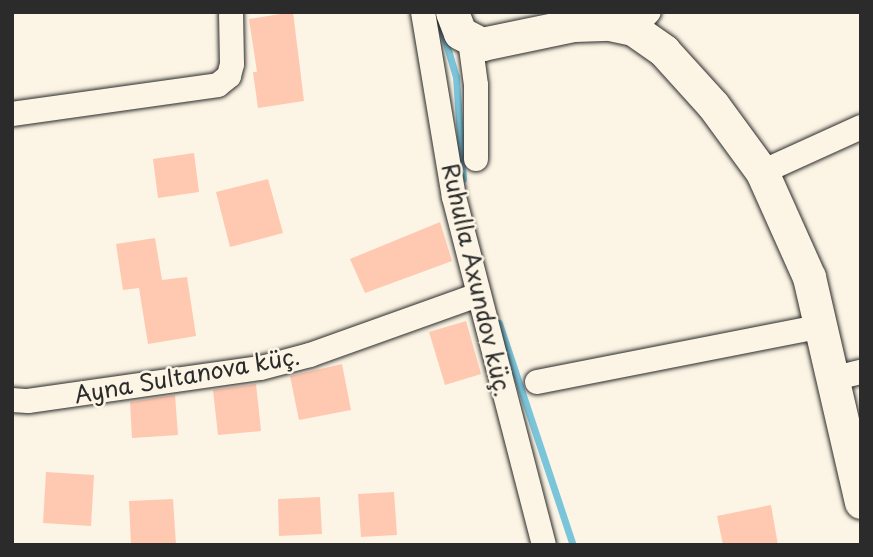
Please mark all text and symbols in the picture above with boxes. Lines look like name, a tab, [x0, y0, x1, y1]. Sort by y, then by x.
street label: Ruhulla Axundov küç.	[437, 160, 517, 400]
street label: Ayna Sultanova küç.	[71, 341, 303, 409]

